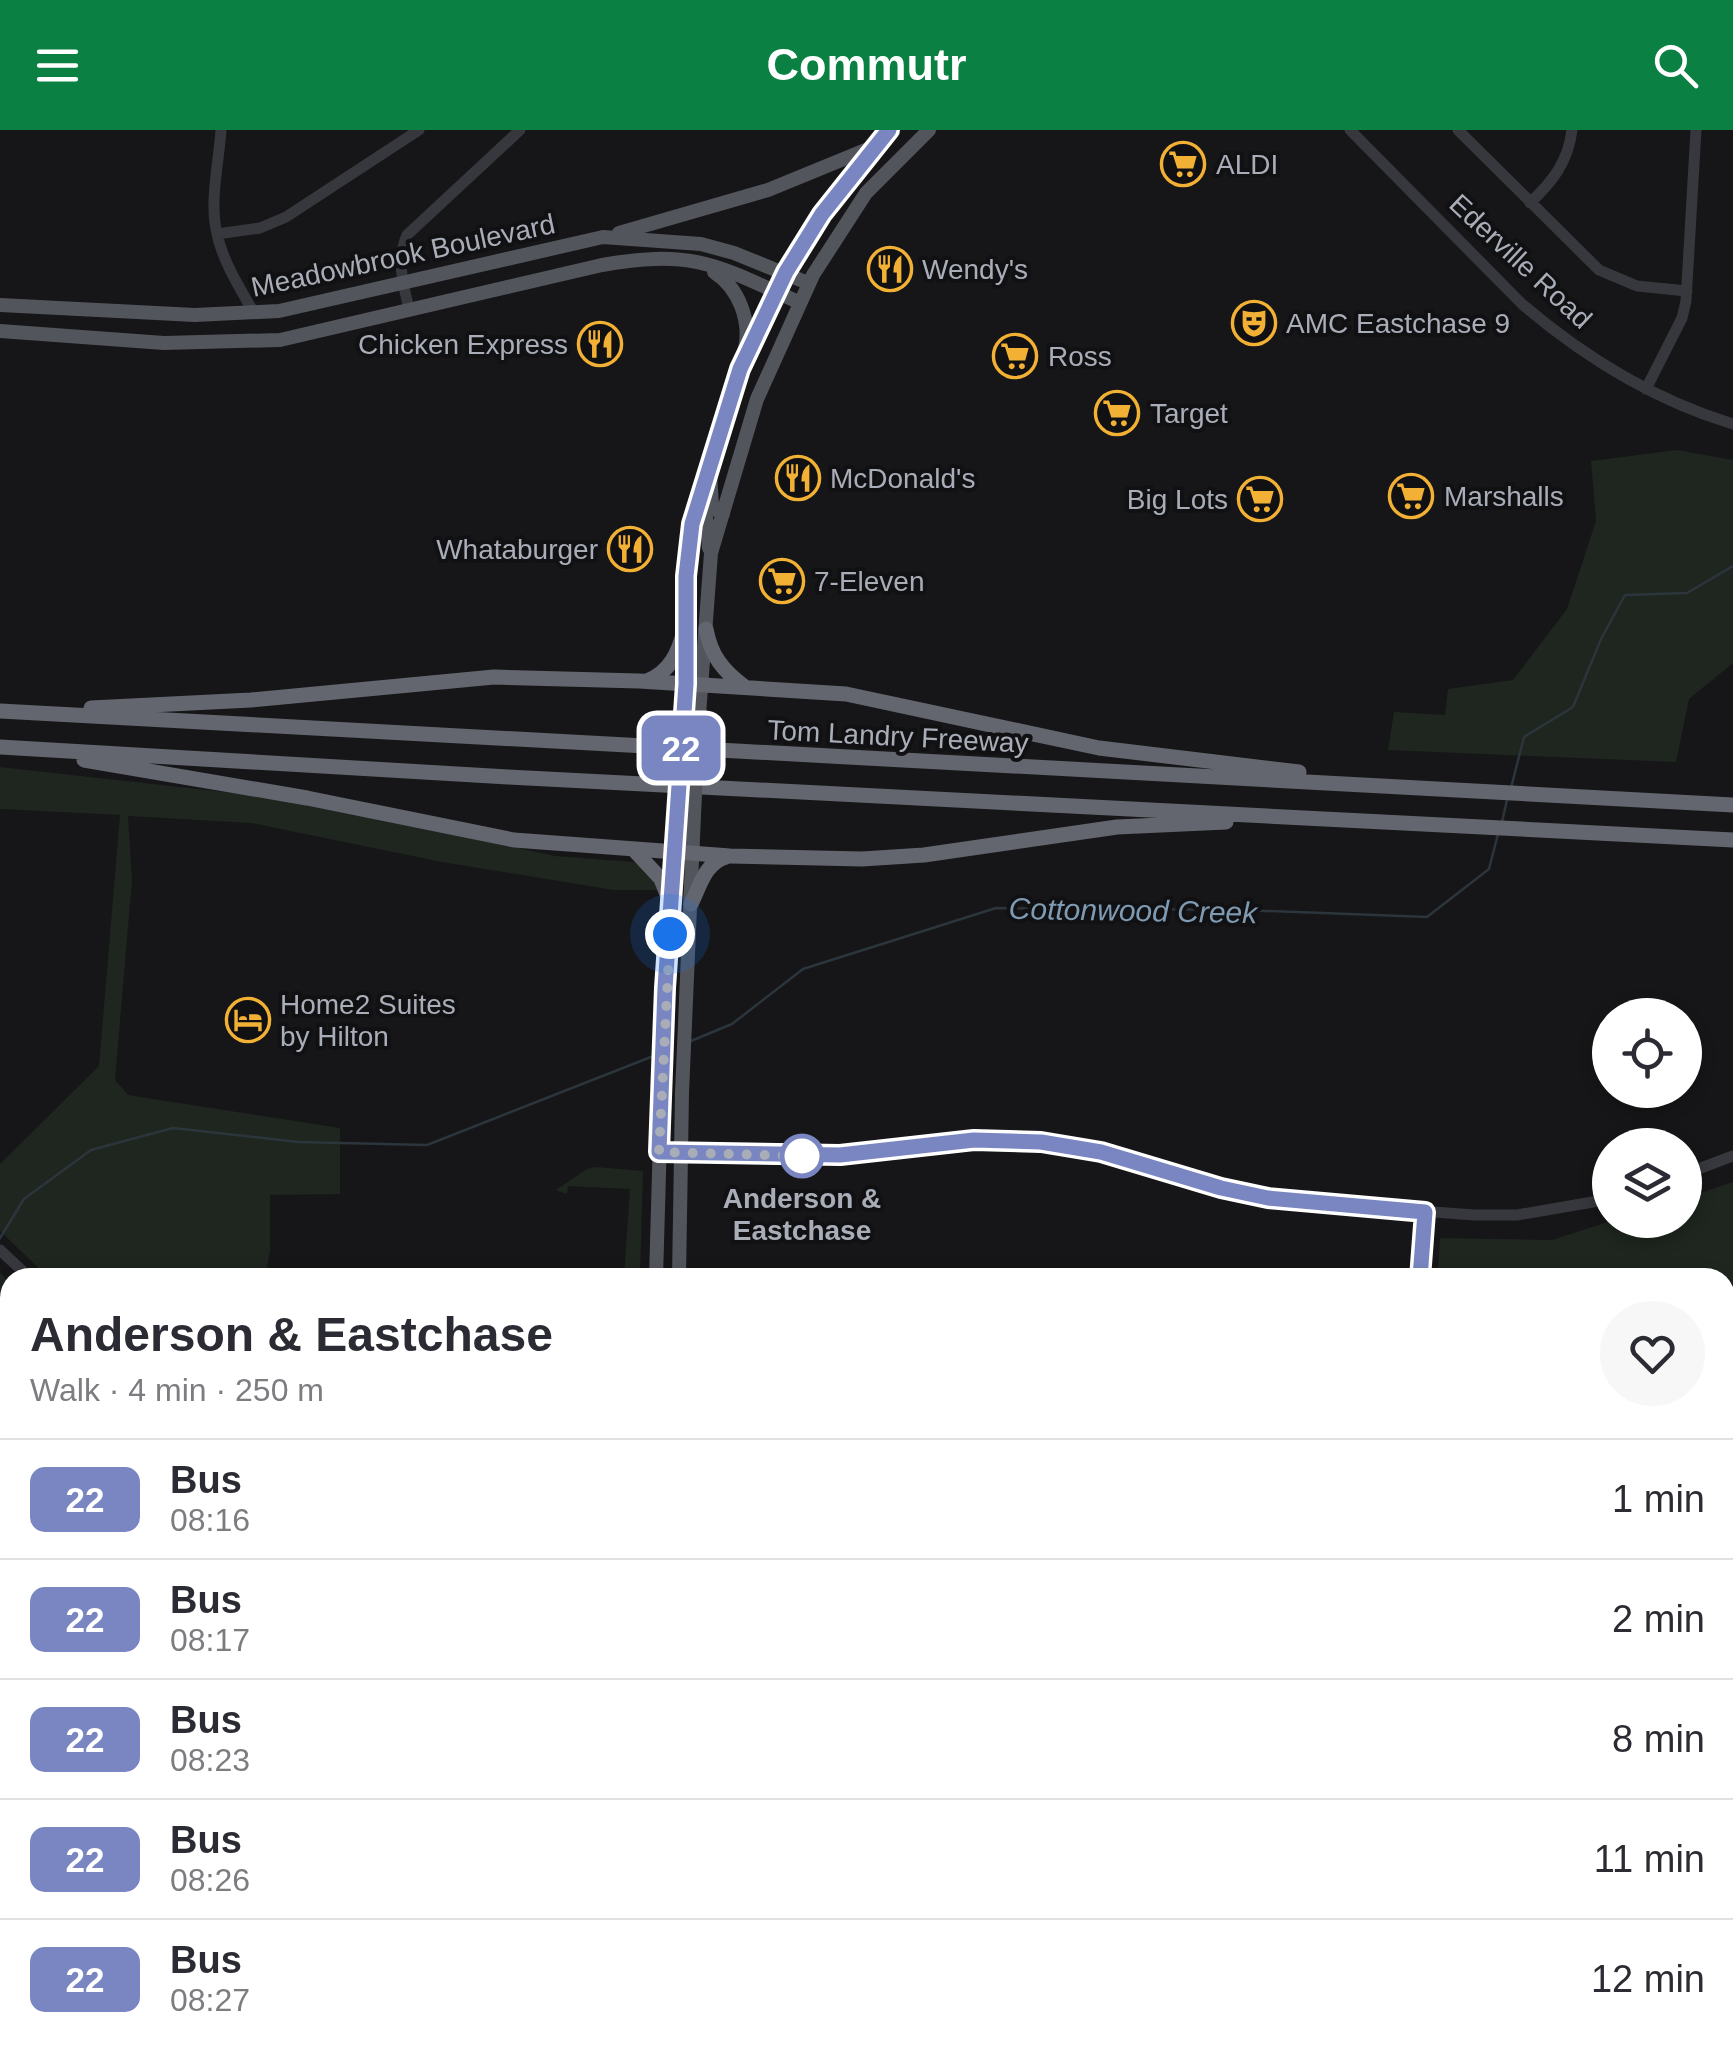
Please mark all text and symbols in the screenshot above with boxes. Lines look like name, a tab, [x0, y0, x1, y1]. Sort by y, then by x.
icon: menu	[30, 38, 85, 93]
icon: search	[1648, 38, 1703, 93]
text: Commutr	[767, 39, 967, 90]
supermarket icon: ALDI	[1160, 141, 1206, 187]
place label: ALDI	[1216, 149, 1278, 180]
street label: Ederville Road	[1443, 188, 1598, 335]
street label: Meadowbrook Boulevard	[248, 208, 558, 303]
restaurant icon: Wendy's	[867, 246, 913, 292]
place label: Wendy's	[922, 254, 1028, 285]
theatre icon: AMC Eastchase 9	[1231, 300, 1277, 346]
place label: AMC Eastchase 9	[1286, 308, 1510, 339]
restaurant icon: Chicken Express	[577, 321, 623, 367]
place label: Chicken Express	[358, 329, 568, 360]
supermarket icon: Ross	[992, 333, 1038, 379]
place label: Ross	[1048, 341, 1112, 372]
supermarket icon: Target	[1094, 390, 1140, 436]
place label: Target	[1150, 398, 1228, 429]
restaurant icon: McDonald's	[775, 455, 821, 501]
place label: McDonald's	[830, 463, 975, 494]
supermarket icon: Marshalls	[1388, 473, 1434, 519]
supermarket icon: Big Lots	[1237, 476, 1283, 522]
place label: Marshalls	[1444, 481, 1564, 512]
place label: Big Lots	[1127, 484, 1228, 515]
restaurant icon: Whataburger	[607, 526, 653, 572]
place label: Whataburger	[436, 534, 598, 565]
supermarket icon: 7-Eleven	[759, 558, 805, 604]
place label: 7-Eleven	[814, 566, 925, 597]
street label: Tom Landry Freeway	[767, 714, 1029, 759]
line badge: 22	[636, 716, 726, 780]
text: 22	[662, 729, 700, 768]
water label: Cottonwood Creek	[1009, 892, 1260, 929]
your location	[645, 909, 695, 959]
place label: Home2 Suites by Hilton	[280, 989, 456, 1052]
hotel icon: Home2 Suites by Hilton	[225, 997, 271, 1043]
map controls	[1592, 998, 1702, 1238]
button: locate	[1592, 998, 1702, 1108]
button: layers	[1592, 1128, 1702, 1238]
marker: Anderson & Eastchase	[781, 1135, 823, 1177]
place label: Anderson & Eastchase	[723, 1183, 881, 1246]
button: heart	[1600, 1301, 1705, 1406]
text: Anderson & Eastchase	[30, 1308, 553, 1361]
text: Walk · 4 min · 250 m	[30, 1372, 324, 1408]
text: Bus	[170, 1459, 242, 1501]
text: 1 min	[1612, 1478, 1705, 1520]
text: 22	[66, 1480, 104, 1519]
text: 08:16	[170, 1502, 250, 1538]
text: Bus	[170, 1579, 242, 1621]
text: 2 min	[1612, 1598, 1705, 1640]
text: 22	[66, 1600, 104, 1639]
text: 08:17	[170, 1622, 250, 1658]
text: Bus	[170, 1699, 242, 1741]
text: 8 min	[1612, 1718, 1705, 1760]
text: 22	[66, 1720, 104, 1759]
text: 08:23	[170, 1742, 250, 1778]
text: Bus	[170, 1819, 242, 1861]
text: 11 min	[1594, 1838, 1705, 1880]
text: 22	[66, 1840, 104, 1879]
text: 08:26	[170, 1862, 250, 1898]
text: Bus	[170, 1939, 242, 1981]
text: 12 min	[1591, 1958, 1705, 2000]
text: 22	[66, 1960, 104, 1999]
text: 08:27	[170, 1982, 250, 2018]

